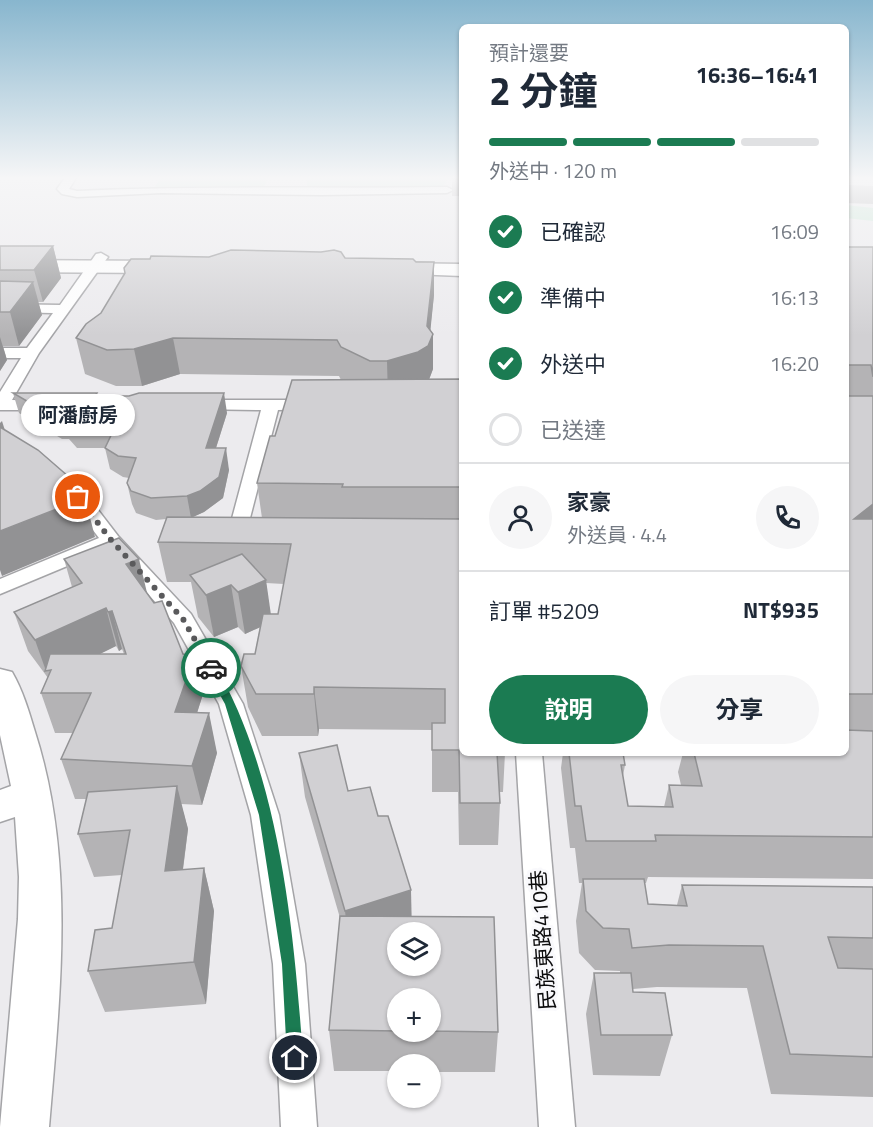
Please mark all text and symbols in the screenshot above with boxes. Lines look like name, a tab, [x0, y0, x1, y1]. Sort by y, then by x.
text: 預計還要	[489, 37, 569, 68]
text: 16:36–16:41	[696, 58, 819, 92]
text: 2 分鐘	[489, 61, 597, 120]
text: 外送中 · 120 m	[489, 155, 617, 186]
icon: check	[489, 215, 522, 248]
text: 已確認	[540, 215, 606, 249]
text: 16:09	[770, 216, 819, 247]
icon: check	[489, 281, 522, 314]
text: 準備中	[540, 281, 606, 315]
text: 16:13	[770, 282, 819, 313]
icon: check	[489, 347, 522, 380]
text: 外送中	[540, 347, 606, 381]
text: 16:20	[770, 348, 819, 379]
callout: 阿潘廚房	[21, 395, 135, 437]
text: 阿潘廚房	[38, 399, 118, 430]
text: 已送達	[540, 413, 606, 447]
pin	[52, 471, 103, 522]
icon: bag	[61, 480, 94, 513]
text: 家豪	[567, 485, 611, 519]
button: person	[489, 486, 552, 549]
button: phone	[756, 486, 819, 549]
text: 外送員 · 4.4	[567, 519, 667, 550]
text: NT$935	[743, 593, 819, 627]
text: 訂單 #5209	[489, 594, 599, 628]
courier	[181, 638, 241, 698]
icon: car	[195, 652, 228, 685]
button: 說明	[489, 675, 648, 744]
button: 分享	[660, 675, 819, 744]
street label: 民族東路410巷	[521, 869, 563, 1011]
map controls	[387, 922, 441, 1108]
button: layers	[387, 922, 441, 976]
button: +	[387, 988, 441, 1042]
pin	[269, 1032, 320, 1083]
icon: home	[278, 1041, 311, 1074]
button: −	[387, 1054, 441, 1108]

